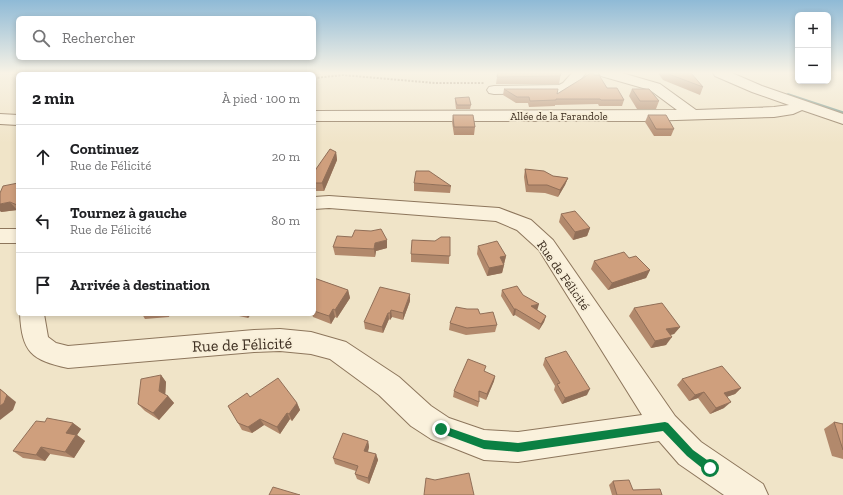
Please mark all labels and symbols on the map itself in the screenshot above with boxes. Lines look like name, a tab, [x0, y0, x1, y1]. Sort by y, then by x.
street label: Allée de la Farandole	[510, 110, 608, 123]
street label: Rue de Félicité	[534, 238, 593, 313]
street label: Rue de Félicité	[192, 333, 292, 356]
route end	[432, 420, 450, 438]
route start	[701, 459, 719, 477]

